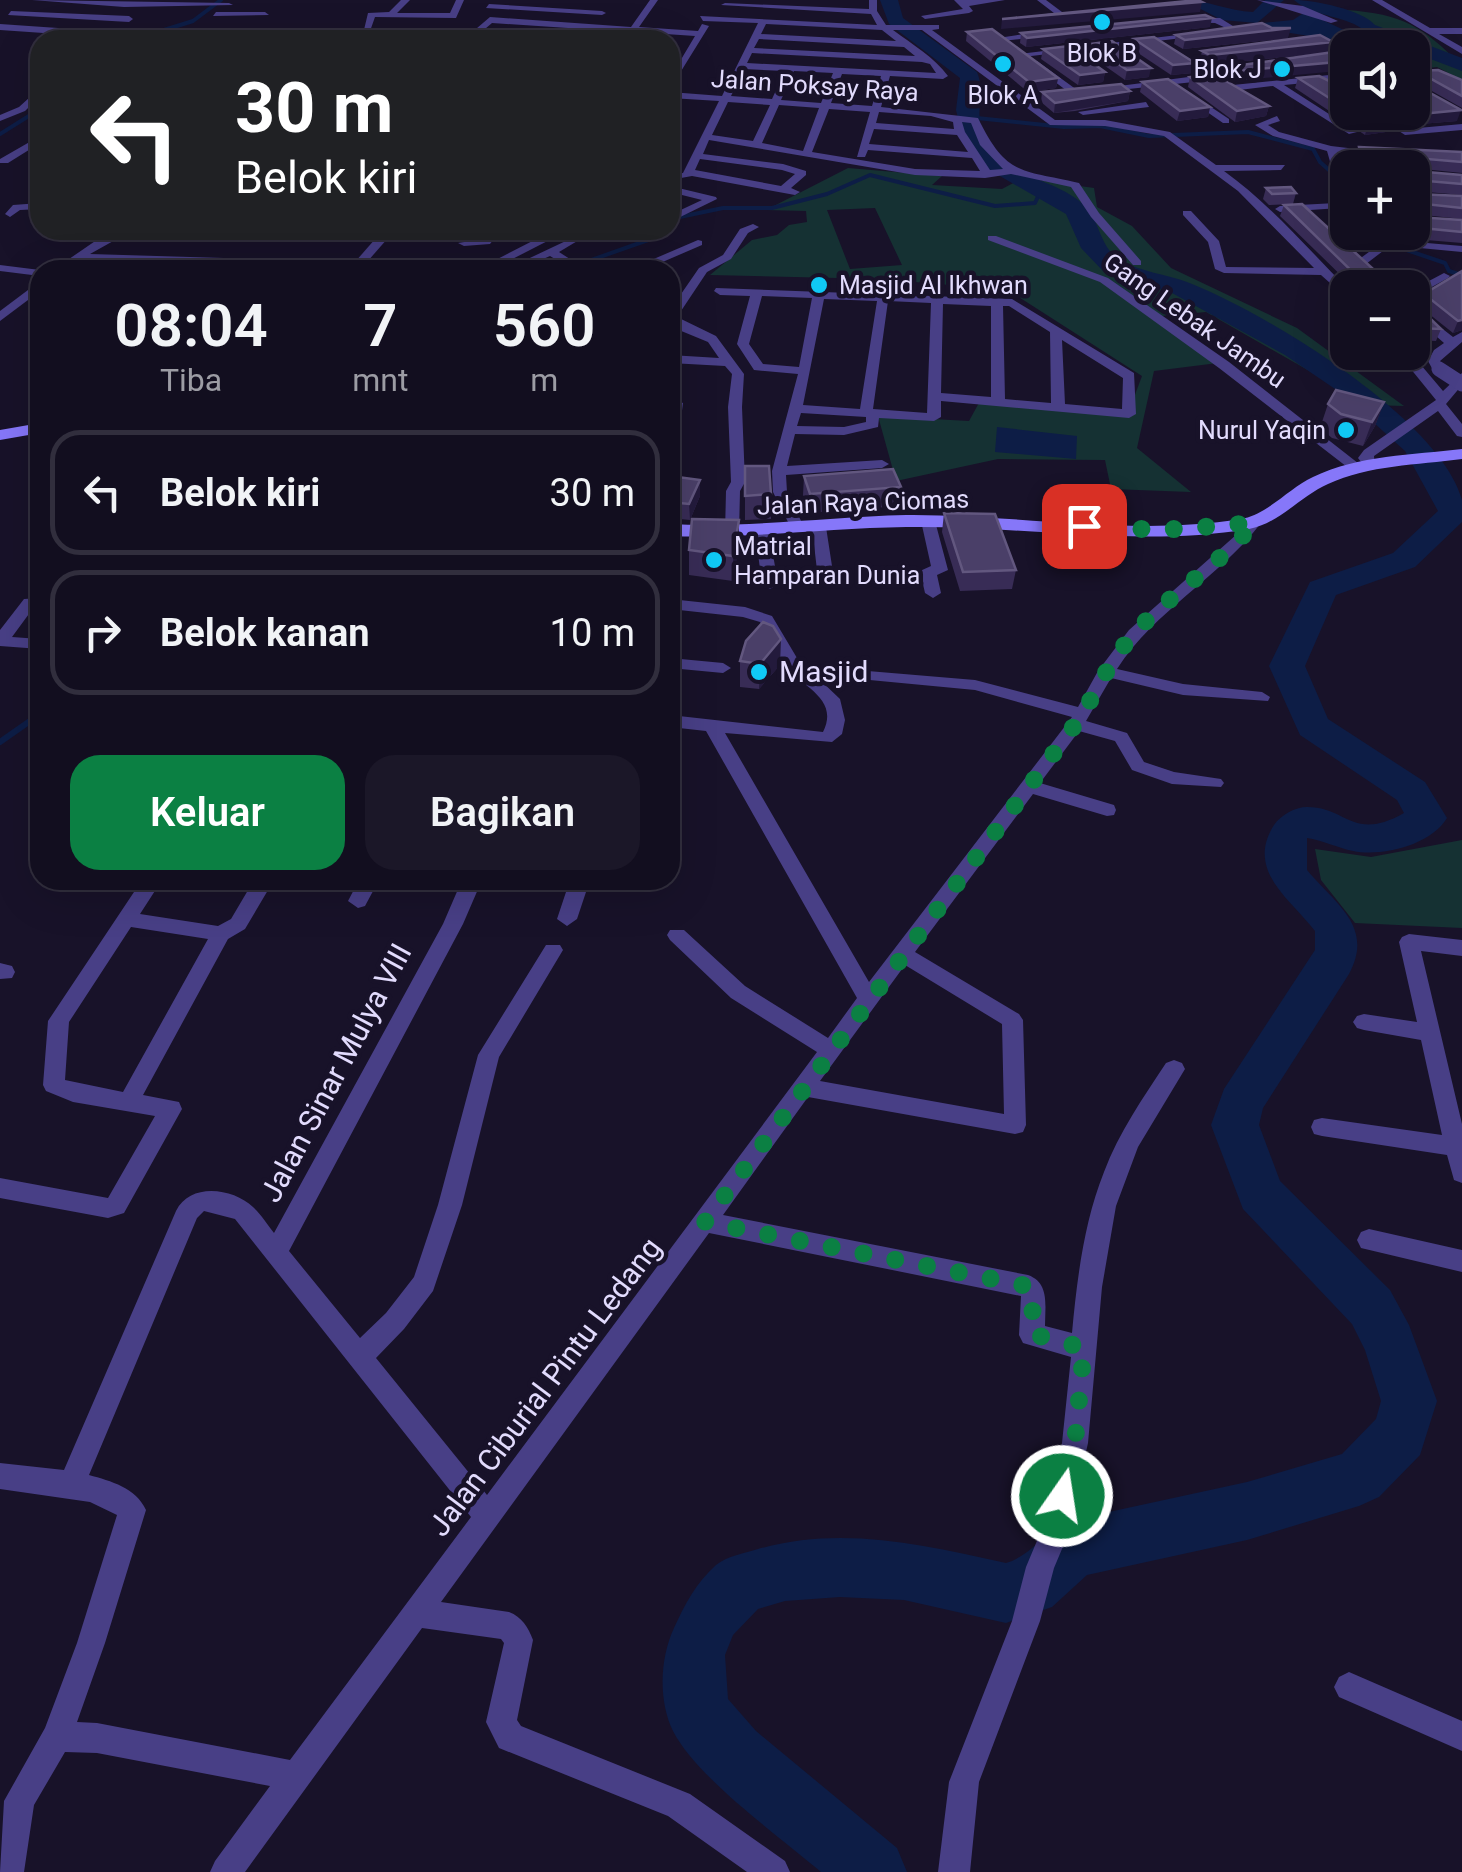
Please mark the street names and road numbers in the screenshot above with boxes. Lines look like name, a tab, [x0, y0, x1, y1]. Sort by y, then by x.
street label: Jalan Poksay Raya	[710, 64, 920, 107]
street label: Gang Lebak Jambu	[1098, 247, 1291, 394]
street label: Jalan Raya Ciomas	[756, 484, 970, 521]
street label: Jalan Sinar Mulya VIII	[253, 938, 418, 1208]
street label: Jalan Ciburial Pintu Ledang	[421, 1231, 668, 1543]

